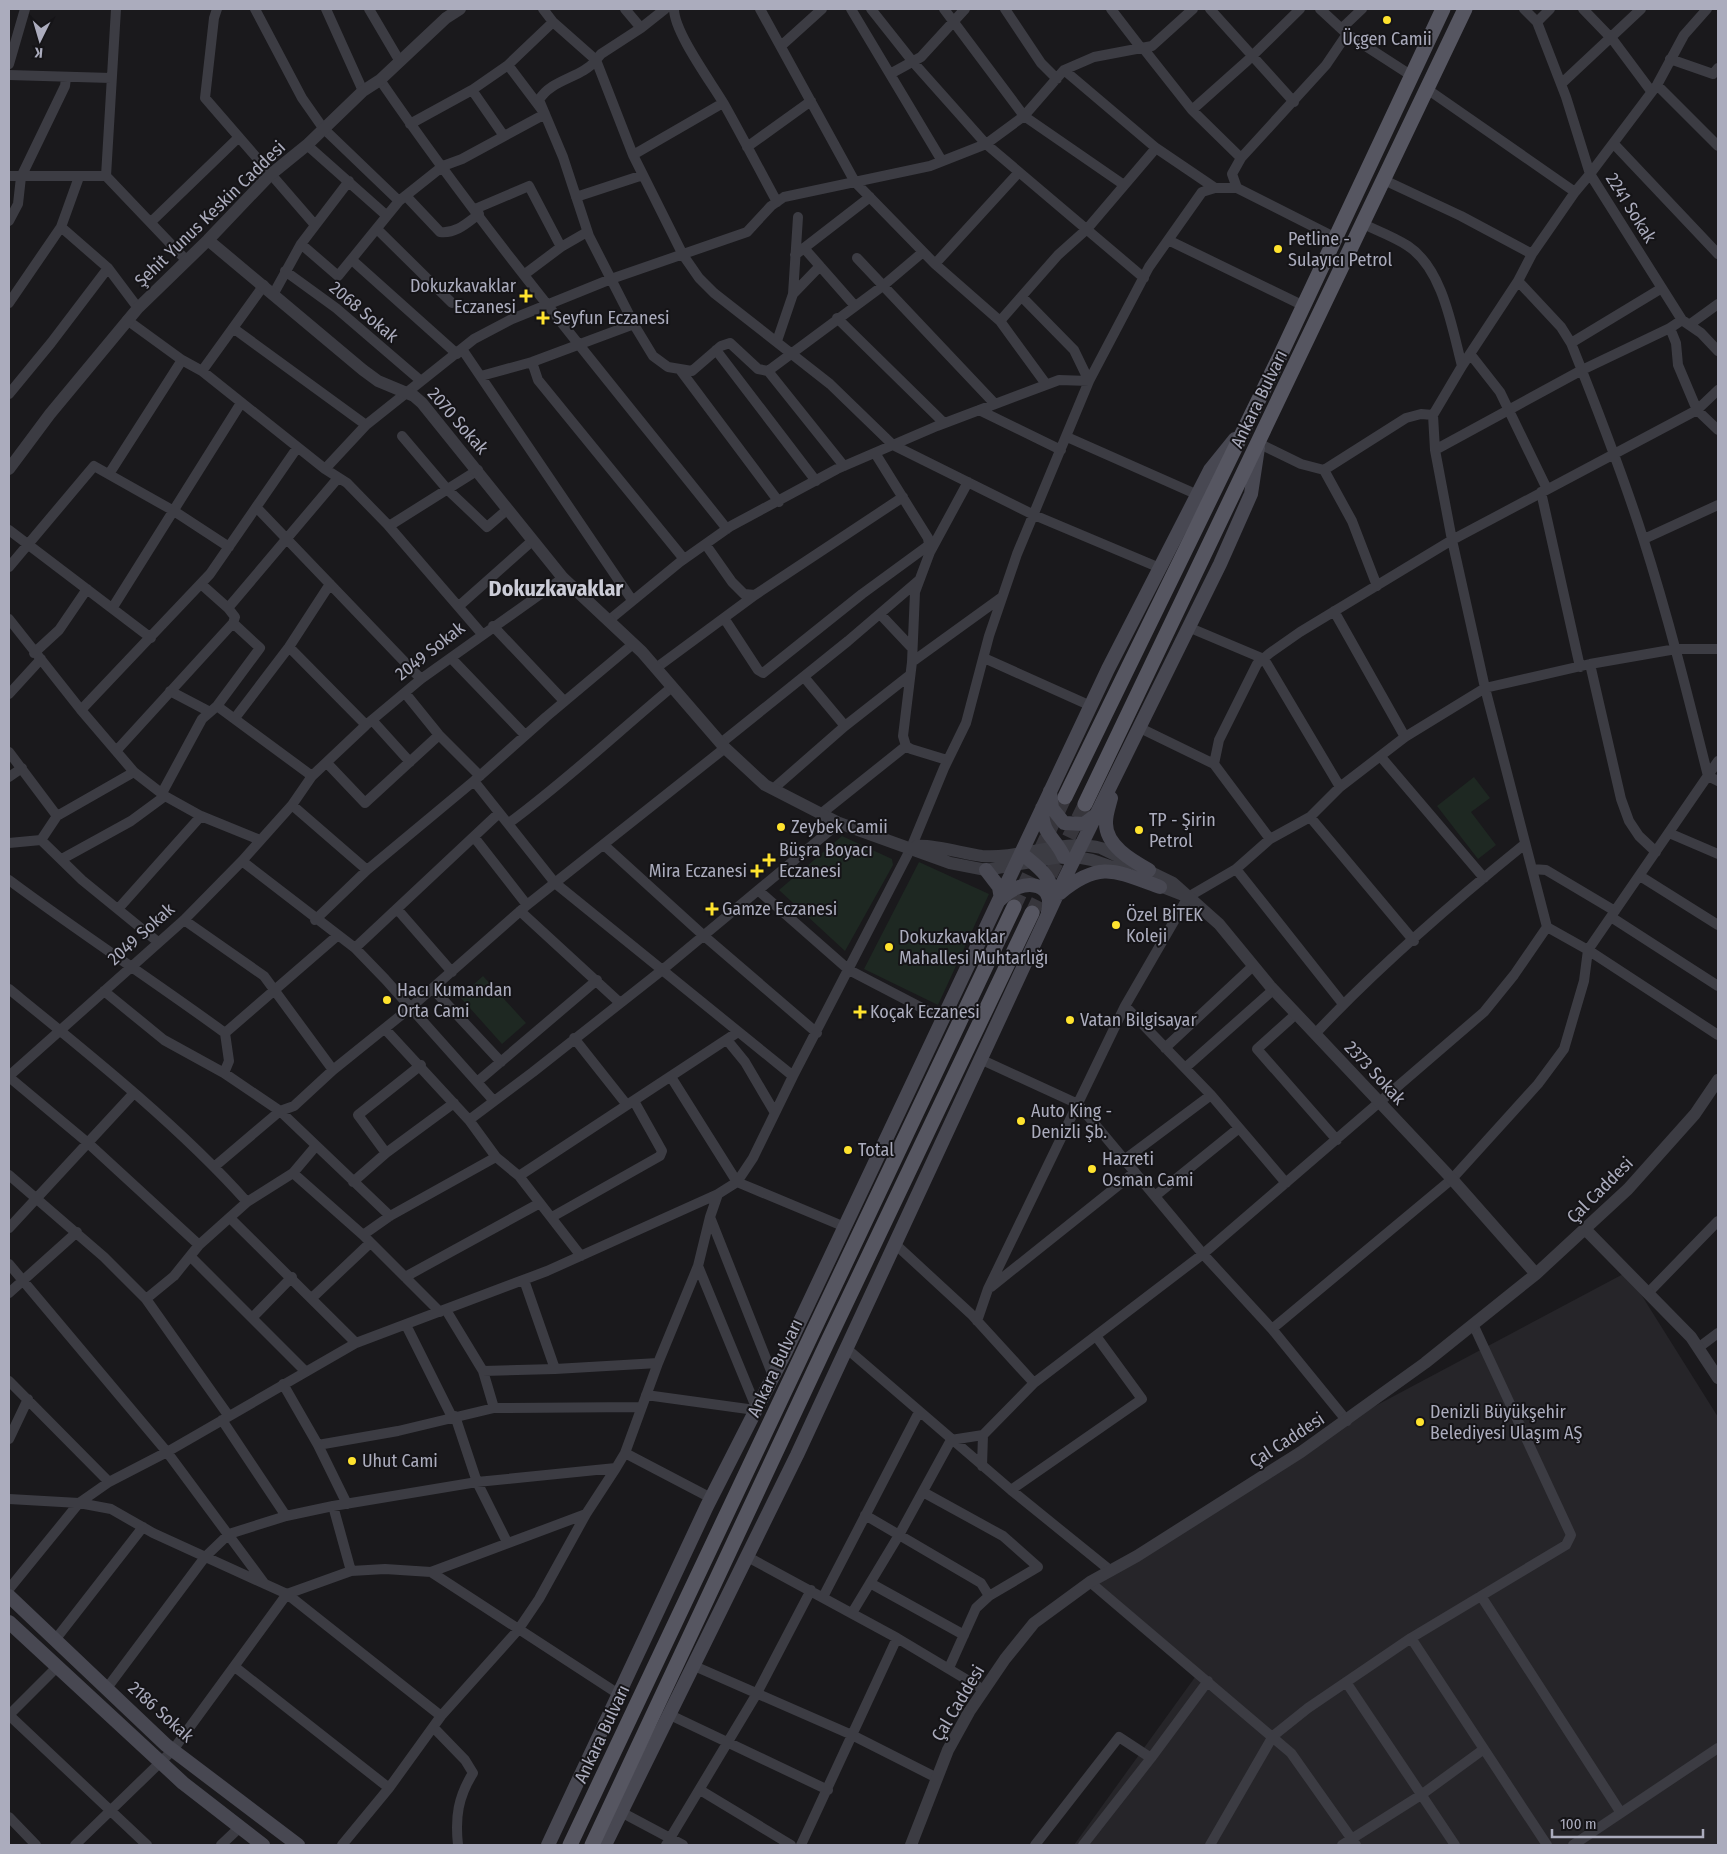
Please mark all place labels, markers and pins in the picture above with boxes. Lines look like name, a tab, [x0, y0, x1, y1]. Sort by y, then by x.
marker: Üçgen Camii	[1381, 14, 1393, 26]
place label: Üçgen Camii	[1342, 28, 1432, 50]
place label: Petline - Sulayıcı Petrol	[1288, 228, 1392, 271]
marker: Petline - Sulayıcı Petrol	[1272, 243, 1284, 255]
place label: Dokuzkavaklar Eczanesi	[410, 275, 517, 318]
marker: Dokuzkavaklar Eczanesi	[520, 290, 532, 302]
place label: Seyfun Eczanesi	[553, 307, 670, 329]
marker: Seyfun Eczanesi	[537, 312, 549, 324]
place label: TP - Şirin Petrol	[1149, 809, 1216, 852]
place label: Zeybek Camii	[791, 816, 888, 838]
marker: Zeybek Camii	[775, 821, 787, 833]
marker: TP - Şirin Petrol	[1133, 824, 1145, 836]
place label: Büşra Boyacı Eczanesi	[779, 839, 873, 882]
marker: Büşra Boyacı Eczanesi	[763, 854, 775, 866]
place label: Mira Eczanesi	[649, 860, 747, 882]
marker: Mira Eczanesi	[751, 865, 763, 877]
place label: Gamze Eczanesi	[722, 898, 837, 920]
marker: Gamze Eczanesi	[706, 903, 718, 915]
place label: Özel BİTEK Koleji	[1126, 904, 1203, 947]
marker: Özel BİTEK Koleji	[1110, 919, 1122, 931]
place label: Dokuzkavaklar Mahallesi Muhtarlığı	[899, 926, 1048, 969]
marker: Dokuzkavaklar Mahallesi Muhtarlığı	[883, 941, 895, 953]
place label: Hacı Kumandan Orta Cami	[397, 979, 512, 1022]
marker: Hacı Kumandan Orta Cami	[381, 994, 393, 1006]
place label: Koçak Eczanesi	[870, 1001, 980, 1023]
marker: Koçak Eczanesi	[854, 1006, 866, 1018]
place label: Vatan Bilgisayar	[1080, 1009, 1197, 1031]
marker: Vatan Bilgisayar	[1064, 1014, 1076, 1026]
place label: Auto King - Denizli Şb.	[1031, 1100, 1112, 1143]
marker: Auto King - Denizli Şb.	[1015, 1115, 1027, 1127]
place label: Total	[858, 1139, 894, 1161]
marker: Total	[842, 1144, 854, 1156]
place label: Hazreti Osman Cami	[1102, 1148, 1194, 1191]
marker: Hazreti Osman Cami	[1086, 1163, 1098, 1175]
place label: Denizli Büyükşehir Belediyesi Ulaşım AŞ	[1430, 1401, 1582, 1444]
marker: Denizli Büyükşehir Belediyesi Ulaşım AŞ	[1414, 1416, 1426, 1428]
place label: Uhut Cami	[362, 1450, 438, 1472]
marker: Uhut Cami	[346, 1455, 358, 1467]

